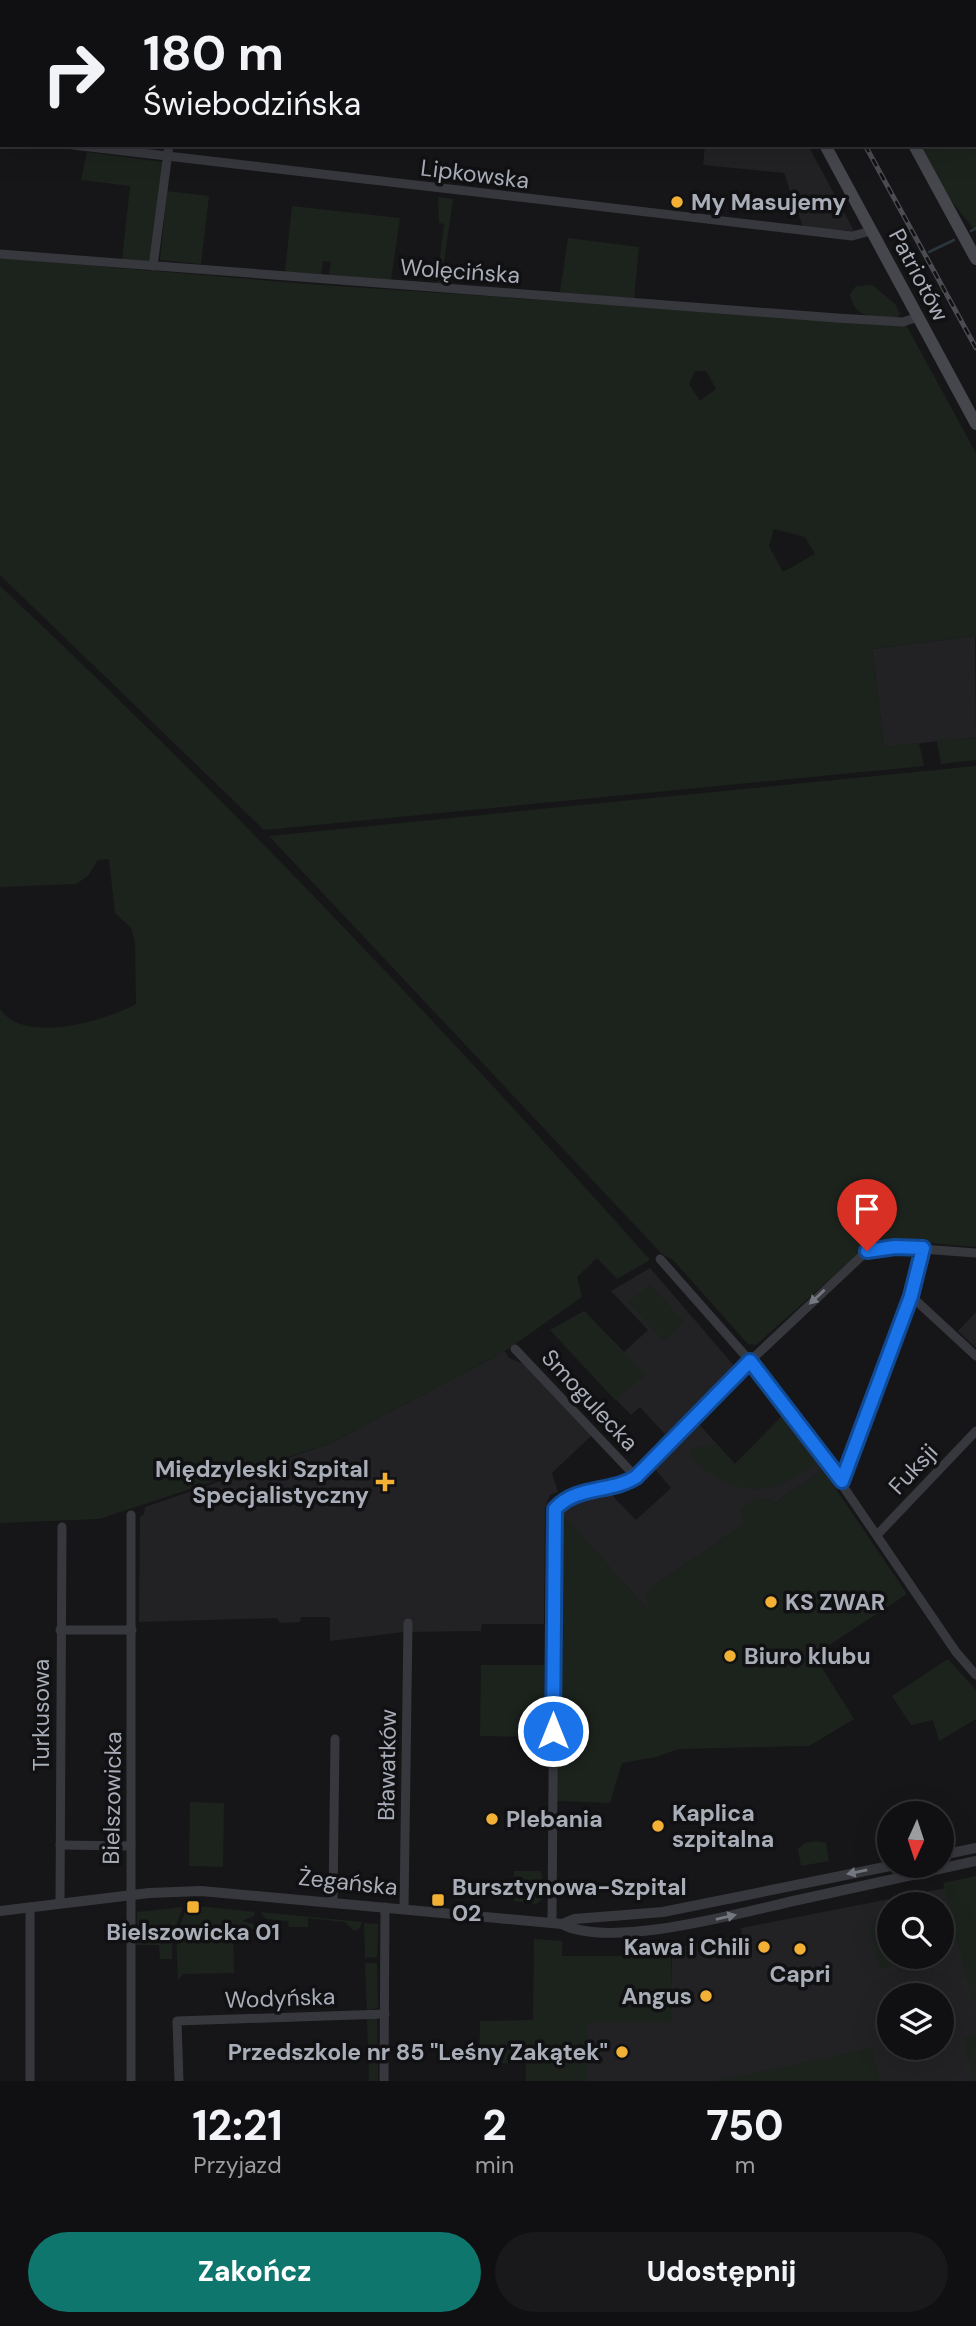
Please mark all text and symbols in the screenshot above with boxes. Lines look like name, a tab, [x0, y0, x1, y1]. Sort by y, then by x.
text: 180 m	[143, 21, 284, 85]
icon: right	[28, 28, 119, 119]
text: Świebodzińska	[143, 83, 361, 125]
street label: Lipkowska	[419, 152, 531, 196]
place label: My Masujemy	[691, 187, 846, 217]
marker: My Masujemy	[669, 194, 685, 210]
street label: Patriotów	[882, 224, 956, 326]
street label: Wolęcińska	[399, 252, 521, 290]
pin	[837, 1179, 897, 1251]
icon: arrive	[848, 1190, 886, 1228]
one-way arrow	[808, 1289, 826, 1305]
street label: Smogulecka	[535, 1343, 645, 1457]
street label: Fuksji	[882, 1437, 944, 1501]
place label: Międzyleski Szpital Specjalistyczny	[155, 1454, 369, 1510]
marker: Międzyleski Szpital Specjalistyczny	[375, 1472, 395, 1492]
place label: KS ZWAR	[785, 1587, 885, 1617]
marker: KS ZWAR	[763, 1594, 779, 1610]
place label: Biuro klubu	[744, 1641, 871, 1671]
marker: Biuro klubu	[722, 1648, 738, 1664]
street label: Turkusowa	[26, 1659, 56, 1771]
position arrow	[516, 1694, 590, 1768]
street label: Bławatków	[371, 1709, 403, 1821]
street label: Bielszowicka	[96, 1731, 128, 1865]
place label: Kaplica szpitalna	[672, 1798, 774, 1854]
north arrow	[877, 1801, 954, 1878]
map controls	[877, 1801, 954, 2060]
place label: Plebania	[506, 1804, 603, 1834]
marker: Plebania	[484, 1811, 500, 1827]
marker: Kaplica szpitalna	[650, 1818, 666, 1834]
street label: Żegańska	[297, 1862, 399, 1902]
one-way arrow	[846, 1867, 868, 1878]
place label: Bursztynowa-Szpital 02	[452, 1872, 687, 1928]
marker: Bursztynowa-Szpital 02	[430, 1892, 446, 1908]
button: search	[877, 1892, 954, 1969]
marker: Bielszowicka 01	[185, 1899, 201, 1915]
one-way arrow	[715, 1911, 737, 1922]
place label: Bielszowicka 01	[106, 1917, 280, 1947]
place label: Kawa i Chili	[624, 1932, 750, 1962]
marker: Kawa i Chili	[756, 1939, 772, 1955]
marker: Capri	[792, 1941, 808, 1957]
place label: Capri	[769, 1959, 831, 1989]
street label: Wodyńska	[224, 1981, 336, 2015]
place label: Angus	[621, 1981, 692, 2011]
button: layers	[877, 1983, 954, 2060]
marker: Angus	[698, 1988, 714, 2004]
place label: Przedszkole nr 85 "Leśny Zakątek"	[228, 2037, 608, 2067]
marker: Przedszkole nr 85 "Leśny Zakątek"	[614, 2044, 630, 2060]
text: 12:21	[192, 2098, 283, 2153]
text: 2	[482, 2098, 507, 2153]
text: 750	[706, 2098, 784, 2153]
text: Przyjazd	[193, 2150, 282, 2180]
text: min	[475, 2150, 514, 2180]
text: m	[735, 2150, 755, 2180]
button: Zakończ	[28, 2232, 481, 2312]
button: Udostępnij	[495, 2232, 948, 2312]

